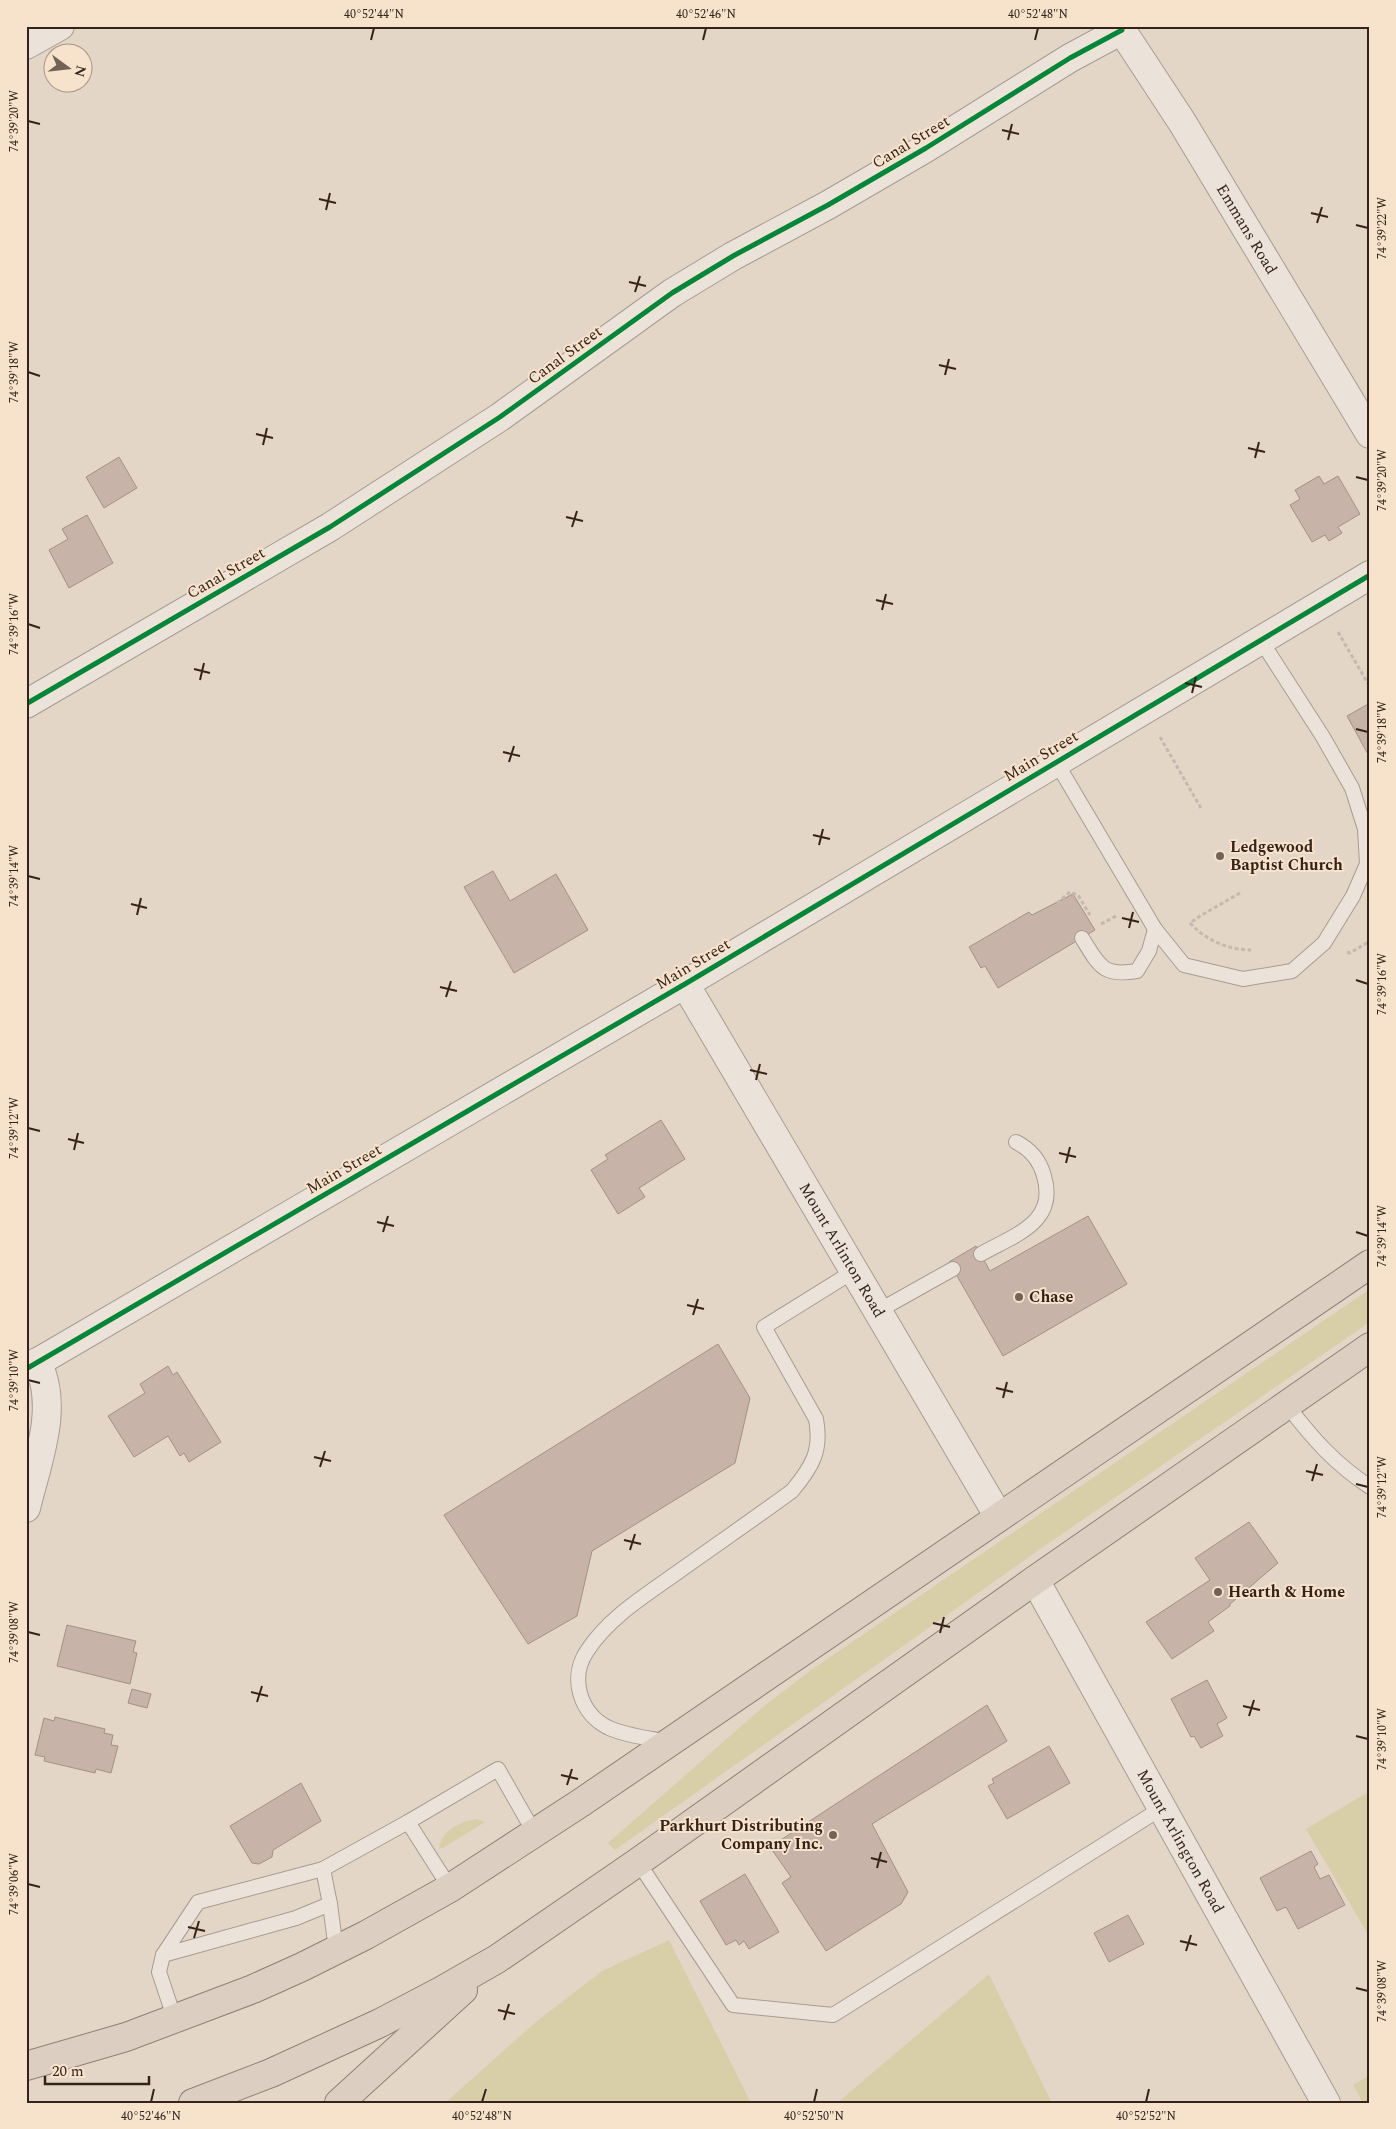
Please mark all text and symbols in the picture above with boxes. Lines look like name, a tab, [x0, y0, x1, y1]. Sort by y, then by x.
text: 40°52'44"N	[344, 5, 404, 24]
text: 40°52'46"N	[676, 5, 736, 24]
text: 40°52'48"N	[1008, 5, 1068, 24]
north arrow	[42, 42, 92, 92]
text: N	[68, 63, 92, 79]
text: 74°39'20"W	[5, 90, 24, 152]
street label: Canal Street	[867, 109, 955, 175]
street label: Emmans Road	[1210, 179, 1283, 279]
text: 74°39'22"W	[1373, 197, 1392, 259]
street label: Canal Street	[523, 319, 608, 390]
text: 74°39'18"W	[5, 341, 24, 403]
text: 74°39'20"W	[1373, 449, 1392, 511]
street label: Canal Street	[182, 541, 270, 605]
text: 74°39'16"W	[5, 593, 24, 655]
text: 74°39'18"W	[1373, 701, 1392, 763]
street label: Main Street	[999, 724, 1083, 788]
place label: Ledgewood Baptist Church	[1230, 835, 1343, 877]
text: 74°39'14"W	[5, 845, 24, 907]
marker: Ledgewood Baptist Church	[1214, 850, 1226, 862]
street label: Main Street	[651, 932, 735, 996]
text: 74°39'16"W	[1373, 953, 1392, 1015]
text: 74°39'12"W	[5, 1097, 24, 1159]
street label: Main Street	[302, 1138, 386, 1200]
street label: Mount Arlinton Road	[793, 1178, 891, 1322]
text: 74°39'14"W	[1373, 1205, 1392, 1267]
place label: Chase	[1029, 1285, 1073, 1309]
marker: Chase	[1013, 1291, 1025, 1303]
text: 74°39'10"W	[5, 1349, 24, 1411]
text: 74°39'12"W	[1373, 1456, 1392, 1518]
place label: Hearth & Home	[1228, 1580, 1345, 1604]
marker: Hearth & Home	[1212, 1586, 1224, 1598]
text: 74°39'08"W	[5, 1601, 24, 1663]
text: 74°39'10"W	[1373, 1708, 1392, 1770]
street label: Mount Arlington Road	[1131, 1765, 1230, 1918]
place label: Parkhurt Distributing Company Inc.	[659, 1814, 823, 1856]
marker: Parkhurt Distributing Company Inc.	[827, 1829, 839, 1841]
text: 74°39'06"W	[5, 1853, 24, 1915]
text: 74°39'08"W	[1373, 1960, 1392, 2022]
scale bar	[45, 2054, 149, 2086]
text: 20 m	[52, 2060, 84, 2083]
text: 40°52'46"N	[121, 2107, 181, 2126]
text: 40°52'48"N	[452, 2107, 512, 2126]
text: 40°52'50"N	[784, 2107, 844, 2126]
text: 40°52'52"N	[1116, 2107, 1176, 2126]

